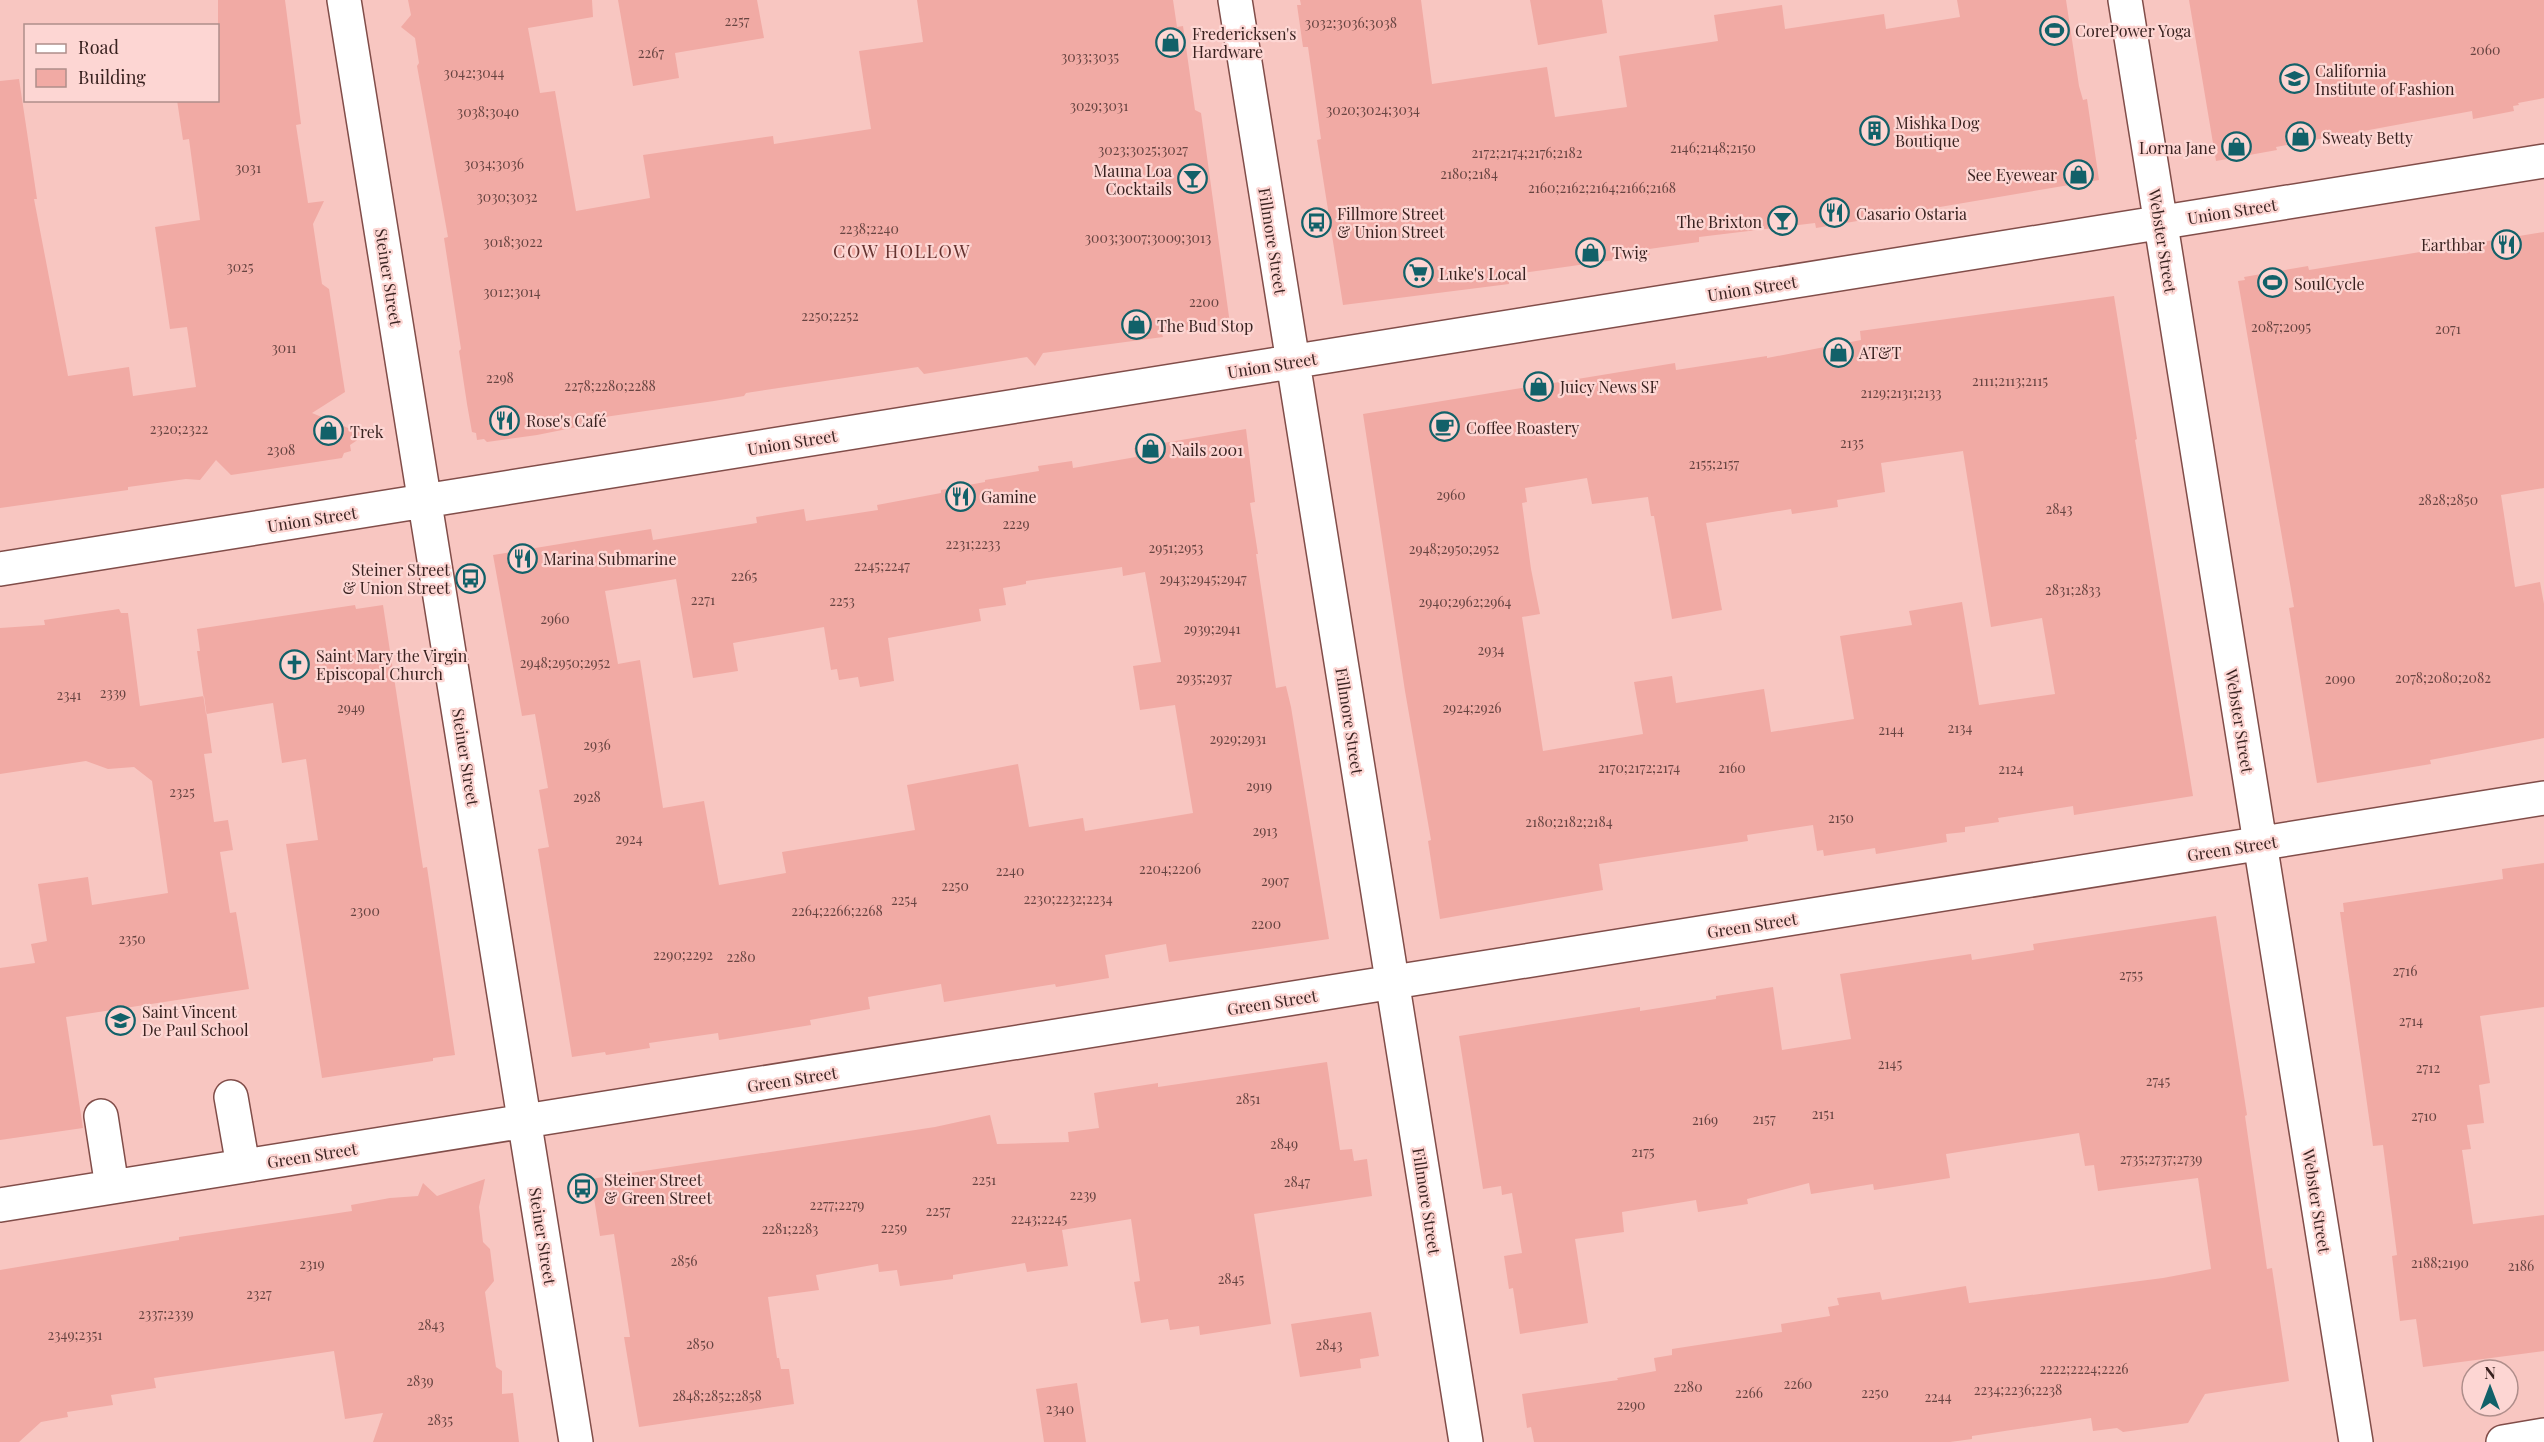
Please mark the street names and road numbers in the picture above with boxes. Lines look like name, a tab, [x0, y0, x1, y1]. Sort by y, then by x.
street label: Fillmore Street	[1254, 186, 1292, 296]
street label: Webster Street	[2144, 186, 2182, 295]
street label: Union Street	[2186, 194, 2279, 228]
street label: Steiner Street	[371, 227, 407, 328]
street label: Union Street	[1706, 271, 1799, 305]
street label: Union Street	[1226, 348, 1319, 382]
street label: Union Street	[746, 425, 839, 459]
street label: Union Street	[266, 502, 359, 536]
street label: Fillmore Street	[1331, 666, 1369, 776]
street label: Webster Street	[2221, 666, 2259, 775]
street label: Steiner Street	[448, 707, 484, 808]
street label: Green Street	[2186, 830, 2279, 865]
street label: Green Street	[1706, 907, 1799, 942]
street label: Green Street	[1226, 984, 1319, 1019]
street label: Green Street	[746, 1061, 839, 1096]
street label: Green Street	[266, 1137, 359, 1172]
street label: Fillmore Street	[1408, 1146, 1446, 1256]
street label: Webster Street	[2298, 1146, 2336, 1255]
street label: Steiner Street	[525, 1186, 561, 1287]

